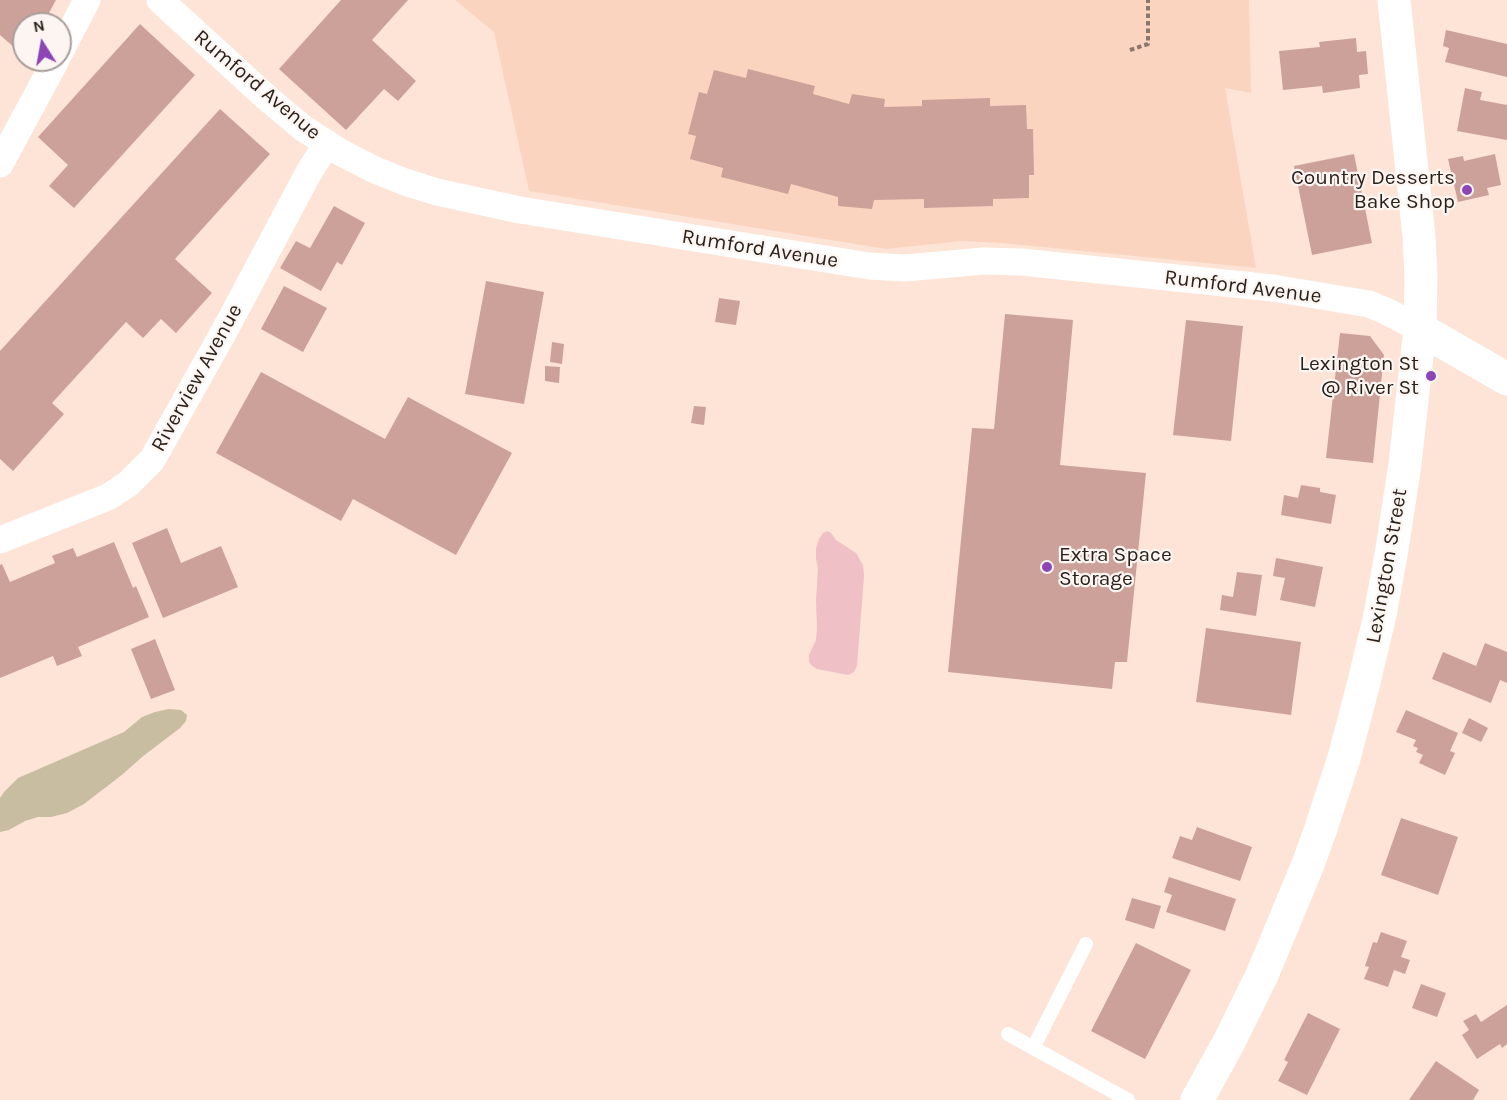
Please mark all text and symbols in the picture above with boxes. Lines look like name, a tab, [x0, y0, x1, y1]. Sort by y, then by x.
north arrow	[12, 12, 72, 72]
text: N	[31, 15, 46, 36]
street label: Rumford Avenue	[188, 25, 326, 145]
place label: Country Desserts Bake Shop	[1291, 165, 1455, 215]
marker: Country Desserts Bake Shop	[1460, 183, 1474, 197]
street label: Rumford Avenue	[680, 224, 840, 274]
street label: Rumford Avenue	[1163, 265, 1323, 309]
street label: Riverview Avenue	[146, 300, 248, 456]
place label: Lexington St @ River St	[1299, 351, 1419, 401]
marker: Lexington St @ River St	[1424, 369, 1438, 383]
street label: Lexington Street	[1361, 487, 1413, 645]
place label: Extra Space Storage	[1059, 542, 1172, 592]
marker: Extra Space Storage	[1040, 560, 1054, 574]

